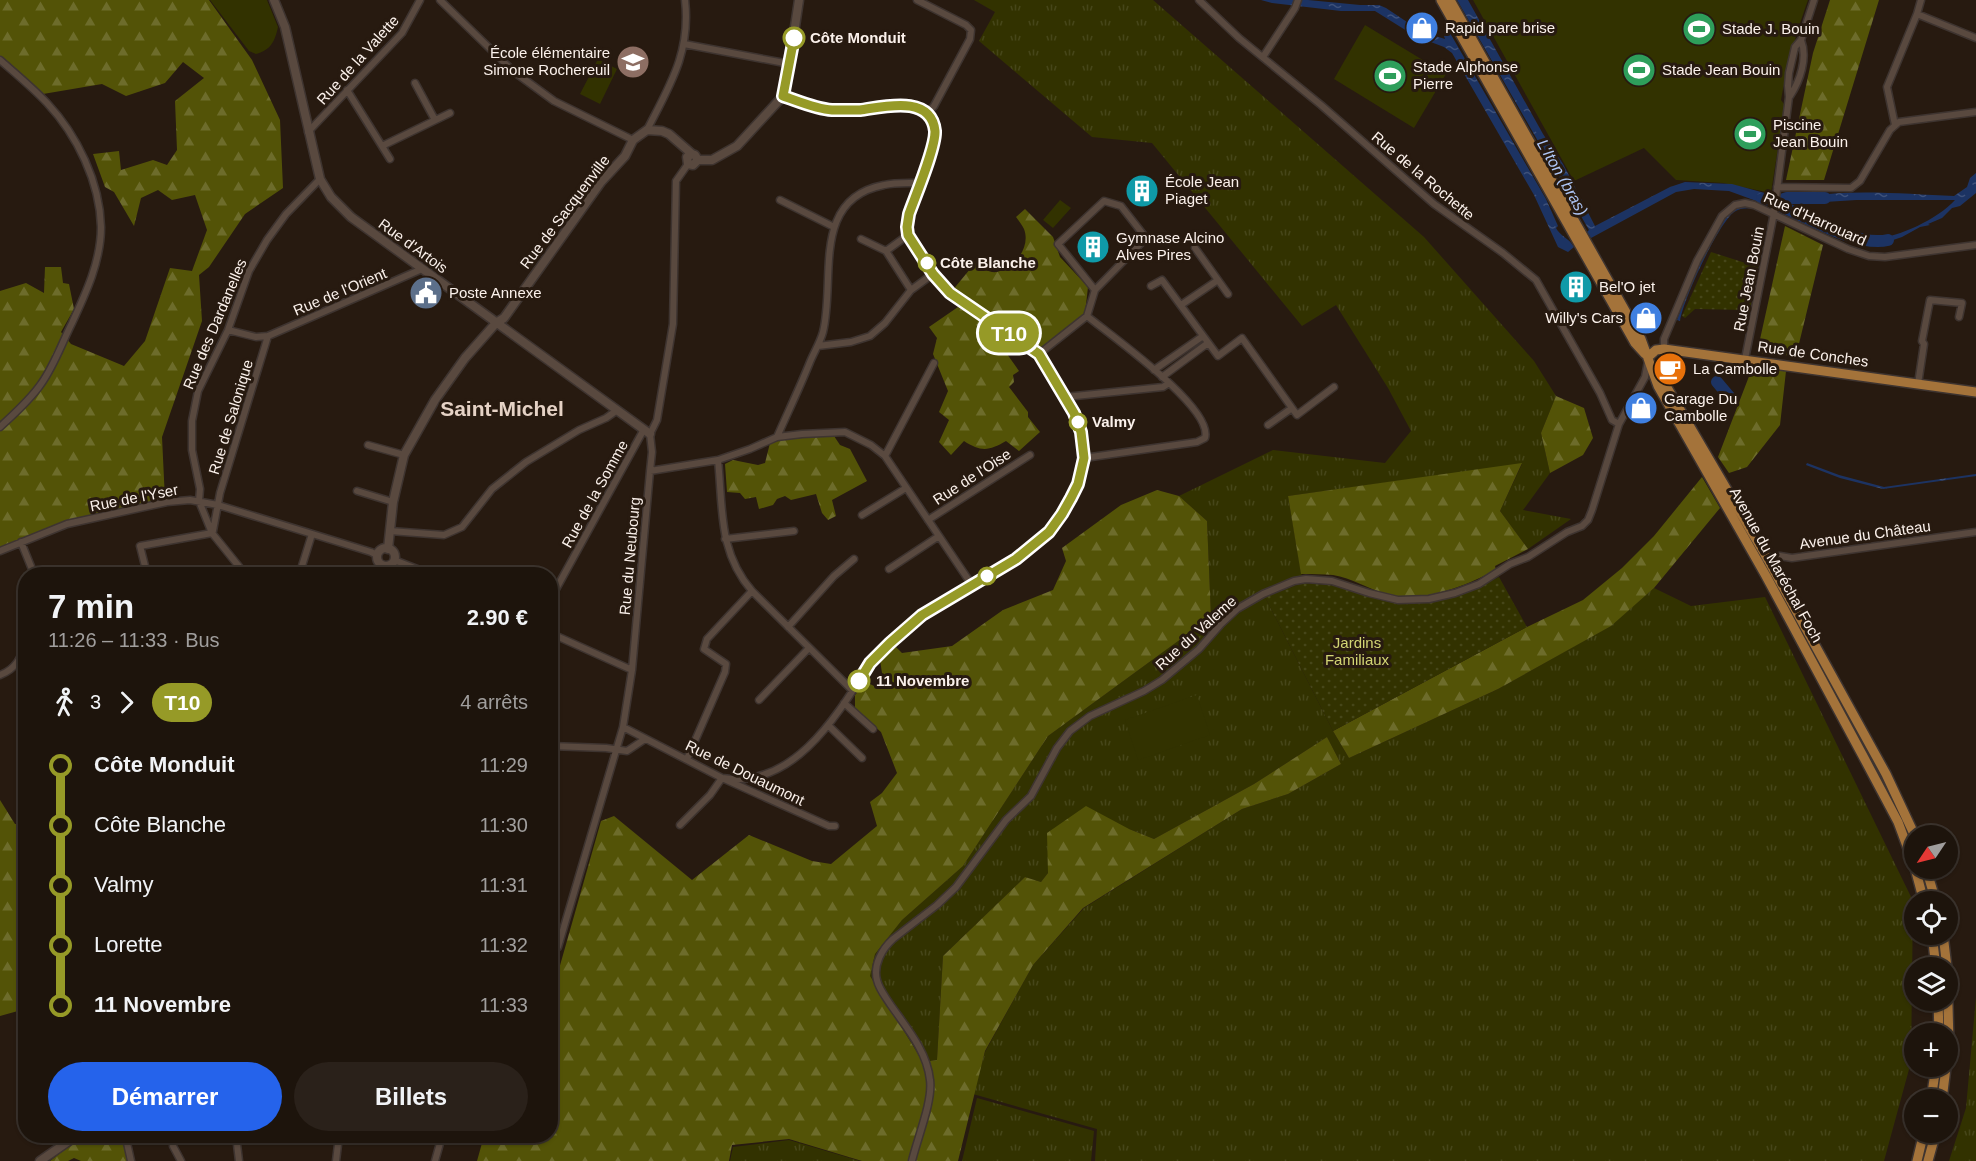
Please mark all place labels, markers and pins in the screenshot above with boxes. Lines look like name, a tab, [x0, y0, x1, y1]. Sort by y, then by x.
shop icon: Rapid pare brise	[1404, 10, 1440, 46]
sports icon: Stade J. Bouin	[1681, 11, 1717, 47]
place label: Rapid pare brise	[1445, 19, 1555, 36]
place label: Stade J. Bouin	[1722, 20, 1820, 37]
marker: Côte Monduit	[783, 27, 805, 49]
place label: Côte Monduit	[810, 29, 906, 46]
place label: École élémentaire Simone Rochereuil	[483, 44, 610, 78]
school or university icon: École élémentaire Simone Rochereuil	[615, 44, 651, 80]
sports icon: Stade Jean Bouin	[1621, 52, 1657, 88]
sports icon: Stade Alphonse Pierre	[1372, 58, 1408, 94]
place label: Stade Alphonse Pierre	[1413, 58, 1518, 92]
place label: Stade Jean Bouin	[1662, 61, 1780, 78]
sports icon: Piscine Jean Bouin	[1732, 116, 1768, 152]
place label: Piscine Jean Bouin	[1773, 116, 1848, 150]
building icon: École Jean Piaget	[1124, 173, 1160, 209]
place label: École Jean Piaget	[1165, 173, 1239, 207]
building icon: Gymnase Alcino Alves Pires	[1075, 229, 1111, 265]
place label: Gymnase Alcino Alves Pires	[1116, 229, 1224, 263]
marker: Côte Blanche	[918, 254, 936, 272]
place label: Côte Blanche	[940, 254, 1036, 271]
building icon: Bel'O jet	[1558, 269, 1594, 305]
public building icon: Poste Annexe	[408, 275, 444, 311]
place label: Bel'O jet	[1599, 278, 1656, 295]
place label: Poste Annexe	[449, 284, 542, 301]
shop icon: Willy's Cars	[1628, 300, 1664, 336]
place label: Willy's Cars	[1545, 309, 1623, 326]
cafe icon: La Cambolle	[1652, 351, 1688, 387]
place label: La Cambolle	[1693, 360, 1777, 377]
shop icon: Garage Du Cambolle	[1623, 390, 1659, 426]
place label: Garage Du Cambolle	[1664, 390, 1737, 424]
marker: Valmy	[1069, 413, 1087, 431]
place label: Valmy	[1092, 413, 1136, 430]
unlabelled marker	[978, 567, 996, 585]
marker: 11 Novembre	[848, 670, 870, 692]
place label: 11 Novembre	[876, 672, 969, 689]

